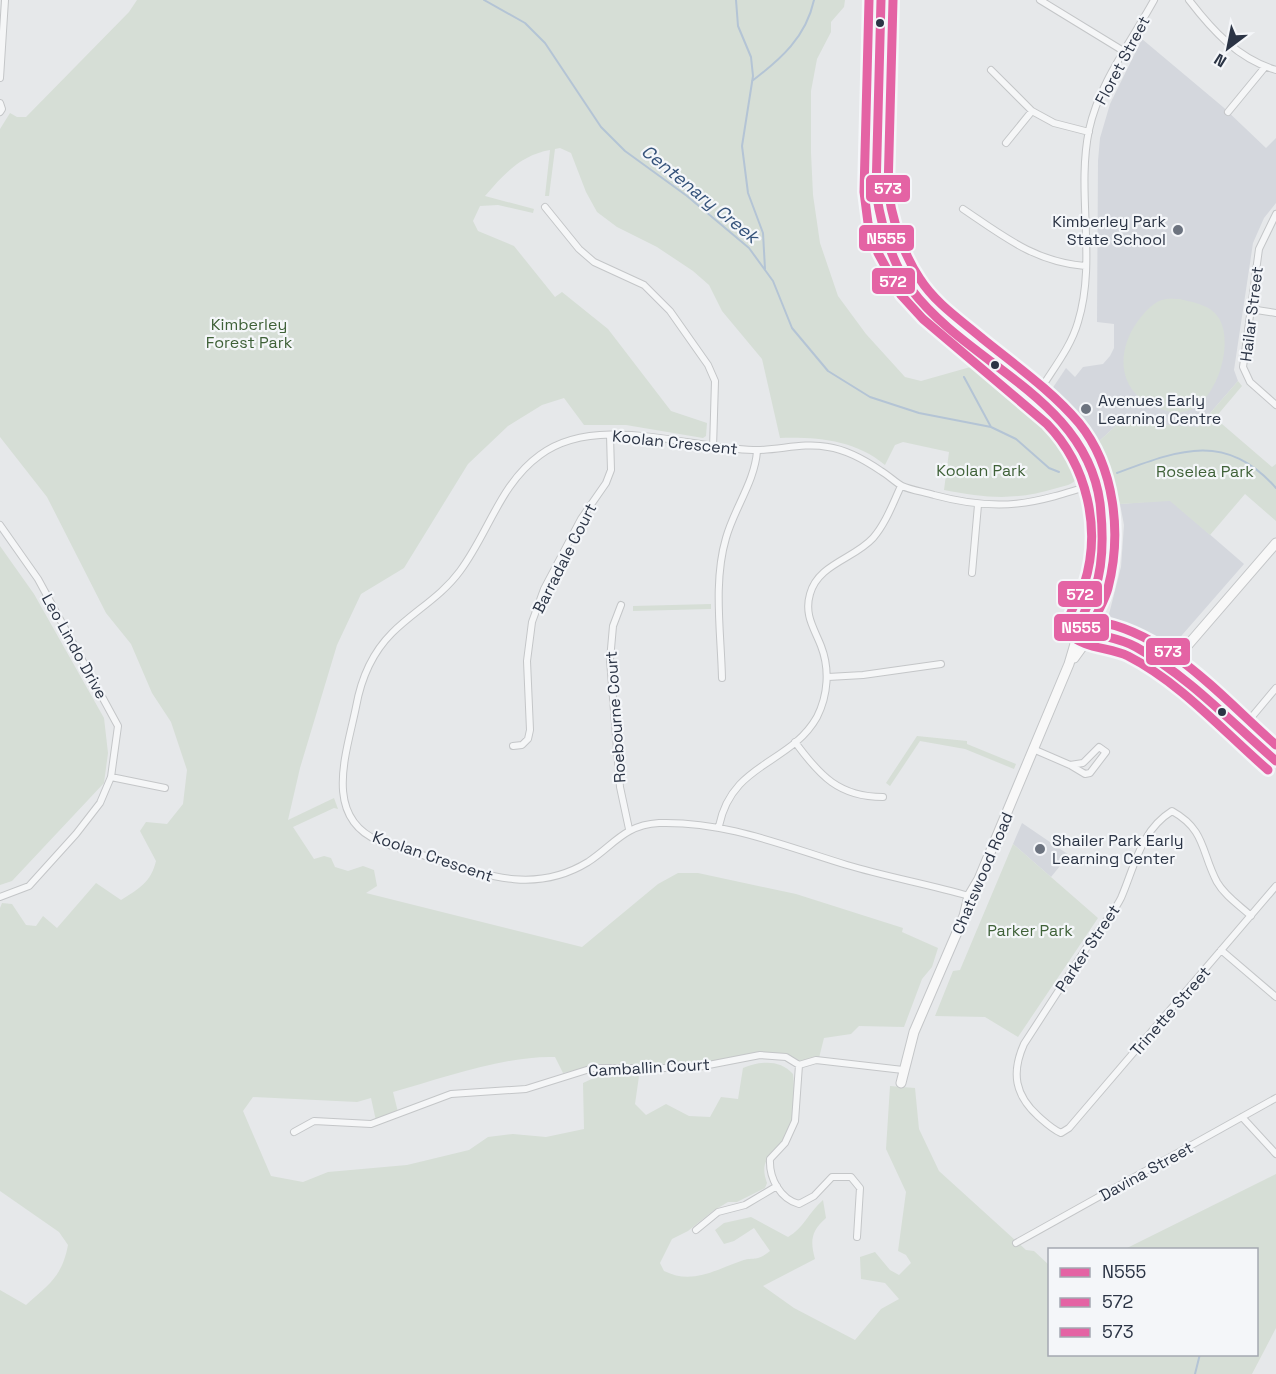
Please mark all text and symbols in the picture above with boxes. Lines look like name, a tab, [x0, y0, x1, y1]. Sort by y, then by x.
street label: Floret Street	[1090, 12, 1155, 108]
unlabelled marker	[874, 17, 886, 29]
north arrow	[1198, 18, 1258, 78]
text: N	[1210, 49, 1230, 72]
water label: Centenary Creek	[637, 139, 765, 249]
line badge: 573	[865, 174, 911, 203]
text: 573	[874, 178, 902, 199]
place label: Kimberley Park State School	[1052, 211, 1166, 250]
marker: Kimberley Park State School	[1171, 223, 1185, 237]
line badge: N555	[858, 224, 915, 252]
text: N555	[866, 228, 906, 249]
street label: Hailar Street	[1235, 265, 1268, 363]
line badge: 572	[871, 267, 916, 295]
text: 572	[879, 271, 907, 292]
park label: Kimberley Forest Park	[206, 314, 293, 353]
unlabelled marker	[989, 359, 1001, 371]
place label: Avenues Early Learning Centre	[1098, 390, 1221, 429]
marker: Avenues Early Learning Centre	[1079, 402, 1093, 416]
street label: Koolan Crescent	[611, 425, 739, 460]
park label: Koolan Park	[936, 460, 1026, 481]
park label: Roselea Park	[1156, 461, 1254, 482]
street label: Barradale Court	[528, 500, 601, 617]
line badge: 572	[1057, 580, 1103, 608]
text: 572	[1066, 584, 1094, 605]
street label: Leo Lindo Drive	[37, 590, 112, 703]
line badge: N555	[1053, 613, 1110, 642]
text: N555	[1061, 617, 1101, 638]
line badge: 573	[1145, 637, 1191, 666]
text: 573	[1154, 641, 1182, 662]
street label: Roebourne Court	[600, 650, 631, 784]
unlabelled marker	[1216, 706, 1228, 718]
street label: Chatswood Road	[947, 809, 1018, 937]
street label: Koolan Crescent	[370, 826, 496, 887]
place label: Shailer Park Early Learning Center	[1052, 830, 1184, 869]
marker: Shailer Park Early Learning Center	[1033, 842, 1047, 856]
street label: Parker Street	[1050, 900, 1124, 996]
park label: Parker Park	[987, 920, 1073, 941]
street label: Trinette Street	[1126, 962, 1215, 1061]
street label: Camballin Court	[588, 1054, 710, 1081]
street label: Davina Street	[1096, 1137, 1197, 1206]
legend	[1048, 1248, 1258, 1356]
text: N555	[1102, 1260, 1146, 1283]
text: 572	[1102, 1290, 1133, 1313]
text: 573	[1102, 1320, 1134, 1343]

